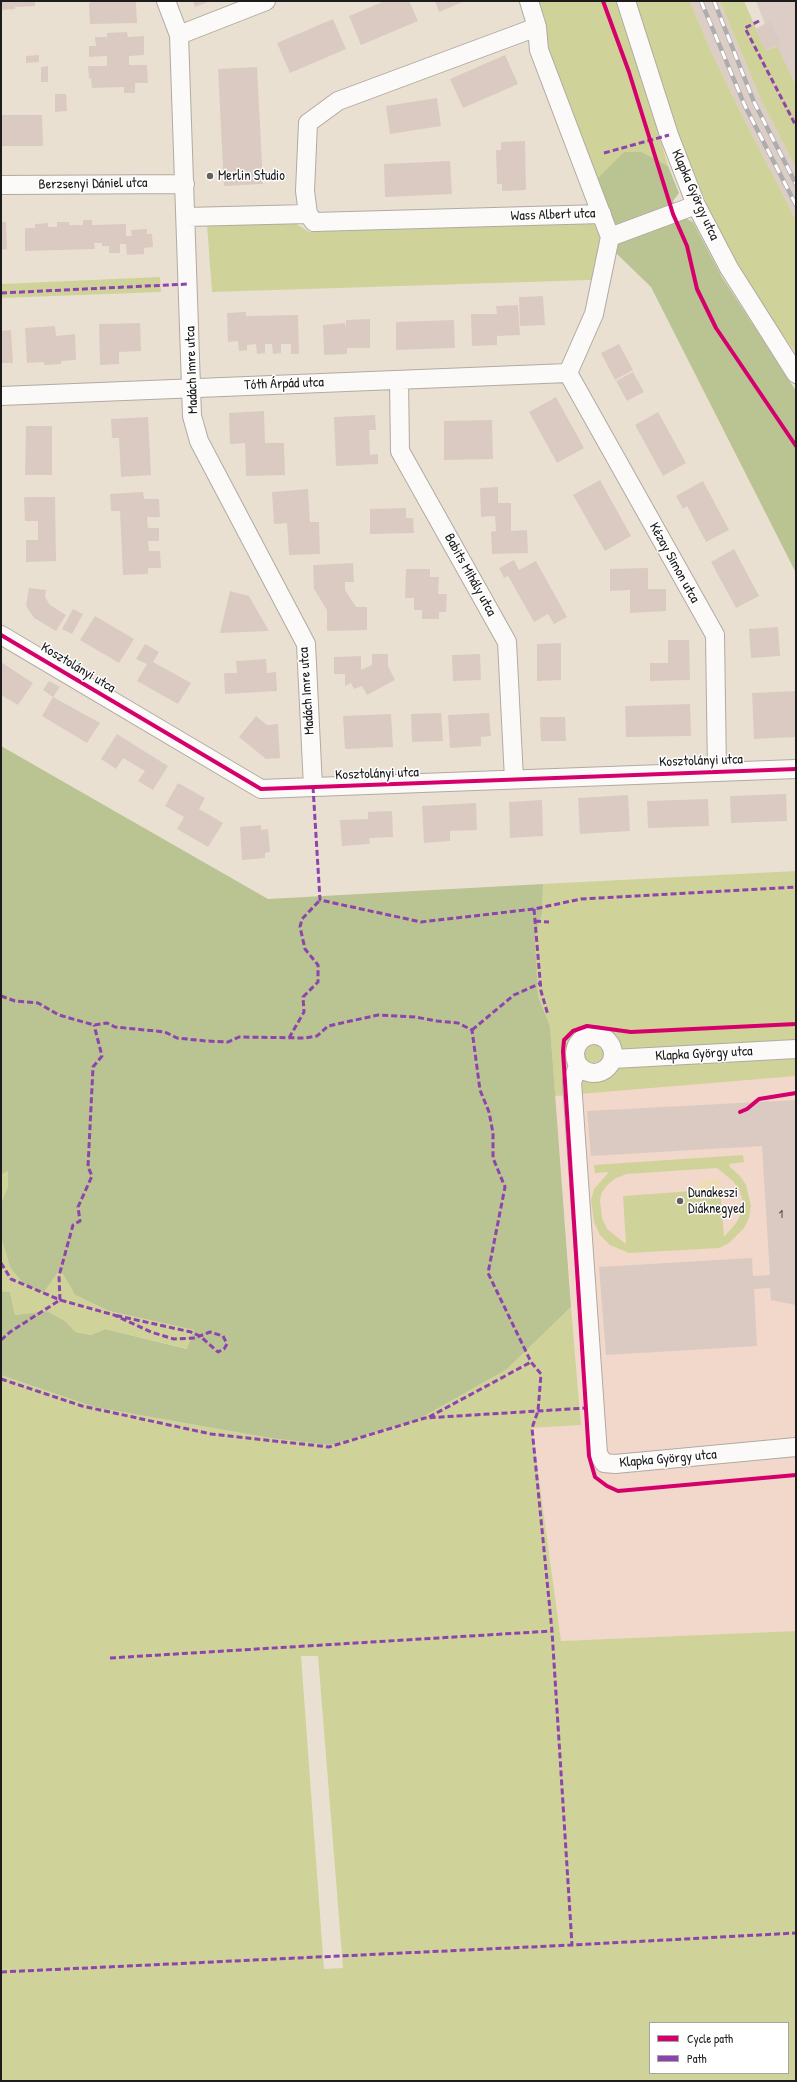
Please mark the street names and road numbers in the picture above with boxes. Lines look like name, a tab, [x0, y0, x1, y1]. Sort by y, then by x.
street label: Klapka György utca	[668, 147, 722, 243]
street label: Berzsenyi Dániel utca	[38, 175, 148, 193]
street label: Wass Albert utca	[510, 205, 596, 225]
street label: Madách Imre utca	[182, 326, 202, 414]
street label: Tóth Árpád utca	[244, 374, 324, 394]
street label: Kézay Simon utca	[645, 520, 703, 606]
street label: Babits Mihály utca	[440, 531, 500, 619]
street label: Kosztolányi utca	[38, 639, 118, 697]
street label: Madách Imre utca	[296, 647, 318, 735]
street label: Kosztolányi utca	[659, 751, 743, 771]
street label: Kosztolányi utca	[335, 764, 419, 784]
street label: Klapka György utca	[655, 1043, 753, 1065]
street label: Klapka György utca	[619, 1446, 717, 1472]

